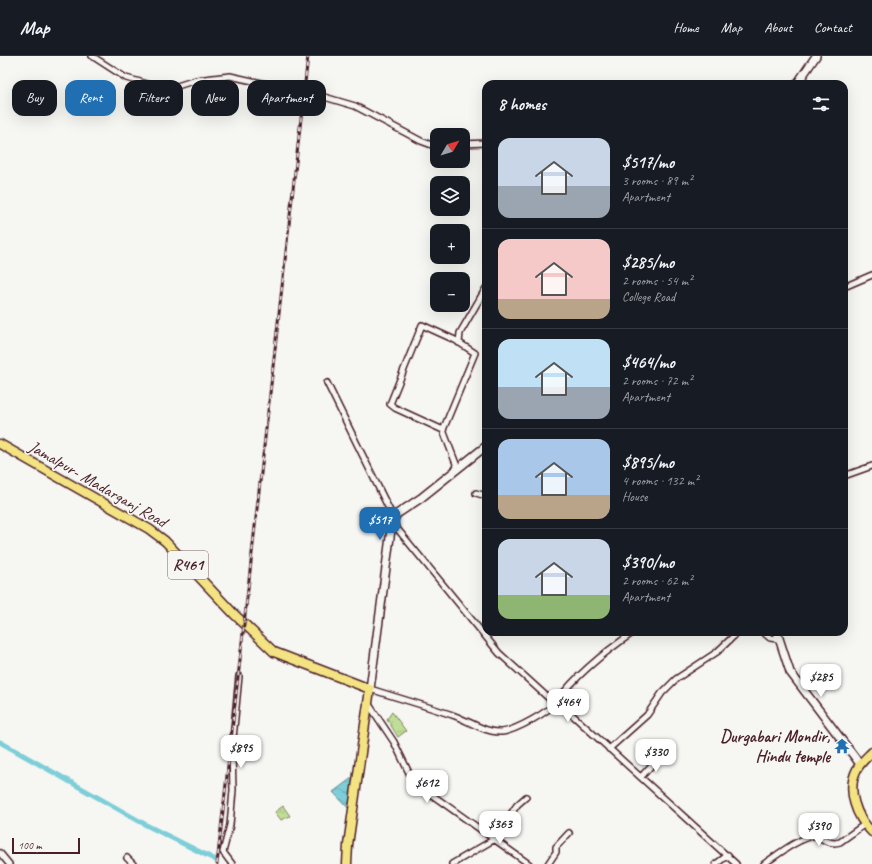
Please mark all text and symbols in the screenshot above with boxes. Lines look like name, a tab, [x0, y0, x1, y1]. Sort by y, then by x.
text: Map	[20, 16, 50, 40]
text: Home	[673, 19, 699, 36]
text: Map	[721, 19, 742, 36]
text: About	[764, 19, 792, 36]
text: Contact	[814, 19, 852, 36]
chip: Buy	[12, 80, 57, 116]
chip: Rent	[65, 80, 116, 116]
chip: Filters	[124, 80, 183, 116]
chip: New	[191, 80, 239, 116]
chip: Apartment	[247, 80, 326, 116]
icon: filters	[810, 93, 832, 115]
text: 8 homes	[498, 94, 546, 115]
north arrow	[430, 128, 470, 168]
map controls	[430, 128, 470, 312]
text: $517/mo	[622, 152, 674, 173]
icon: home	[530, 154, 578, 202]
text: 3 rooms · 89 m²	[622, 173, 692, 189]
button: layers	[430, 176, 470, 216]
text: Apartment	[622, 189, 670, 205]
button: +	[430, 224, 470, 264]
text: $285/mo	[622, 252, 674, 273]
icon: home	[530, 255, 578, 303]
button: −	[430, 272, 470, 312]
text: 2 rooms · 54 m²	[622, 273, 692, 289]
text: College Road	[622, 289, 675, 305]
text: $464/mo	[622, 352, 675, 373]
icon: home	[530, 355, 578, 403]
text: 2 rooms · 72 m²	[622, 373, 692, 389]
text: Apartment	[622, 389, 670, 405]
street label: Jamalpur- Madarganj Road	[24, 435, 173, 533]
text: $895/mo	[622, 452, 674, 473]
icon: home	[530, 455, 578, 503]
text: 4 rooms · 132 m²	[622, 473, 698, 489]
text: House	[622, 489, 647, 505]
pin: $517	[356, 507, 404, 541]
text: $517	[368, 512, 392, 528]
road number: R461	[168, 551, 208, 579]
text: $390/mo	[622, 552, 674, 573]
icon: home	[530, 555, 578, 603]
text: 2 rooms · 62 m²	[622, 573, 692, 589]
text: Apartment	[622, 589, 670, 605]
pin: $285	[797, 664, 845, 698]
text: $285	[809, 669, 833, 685]
pin: $464	[544, 689, 592, 723]
text: $464	[556, 694, 580, 710]
place label: Durgabari Mondir, Hindu temple	[720, 726, 832, 767]
pin: $895	[217, 735, 265, 769]
temple icon: Durgabari Mondir, Hindu temple	[833, 737, 851, 755]
pin: $330	[632, 739, 680, 773]
text: $895	[229, 740, 253, 756]
text: $330	[644, 744, 668, 760]
pin: $612	[403, 770, 451, 804]
text: $612	[415, 775, 439, 791]
pin: $363	[476, 811, 524, 845]
pin: $390	[795, 813, 843, 847]
text: $363	[488, 816, 512, 832]
text: $390	[807, 818, 831, 834]
scale bar	[12, 836, 80, 855]
text: 100 m	[18, 838, 42, 852]

